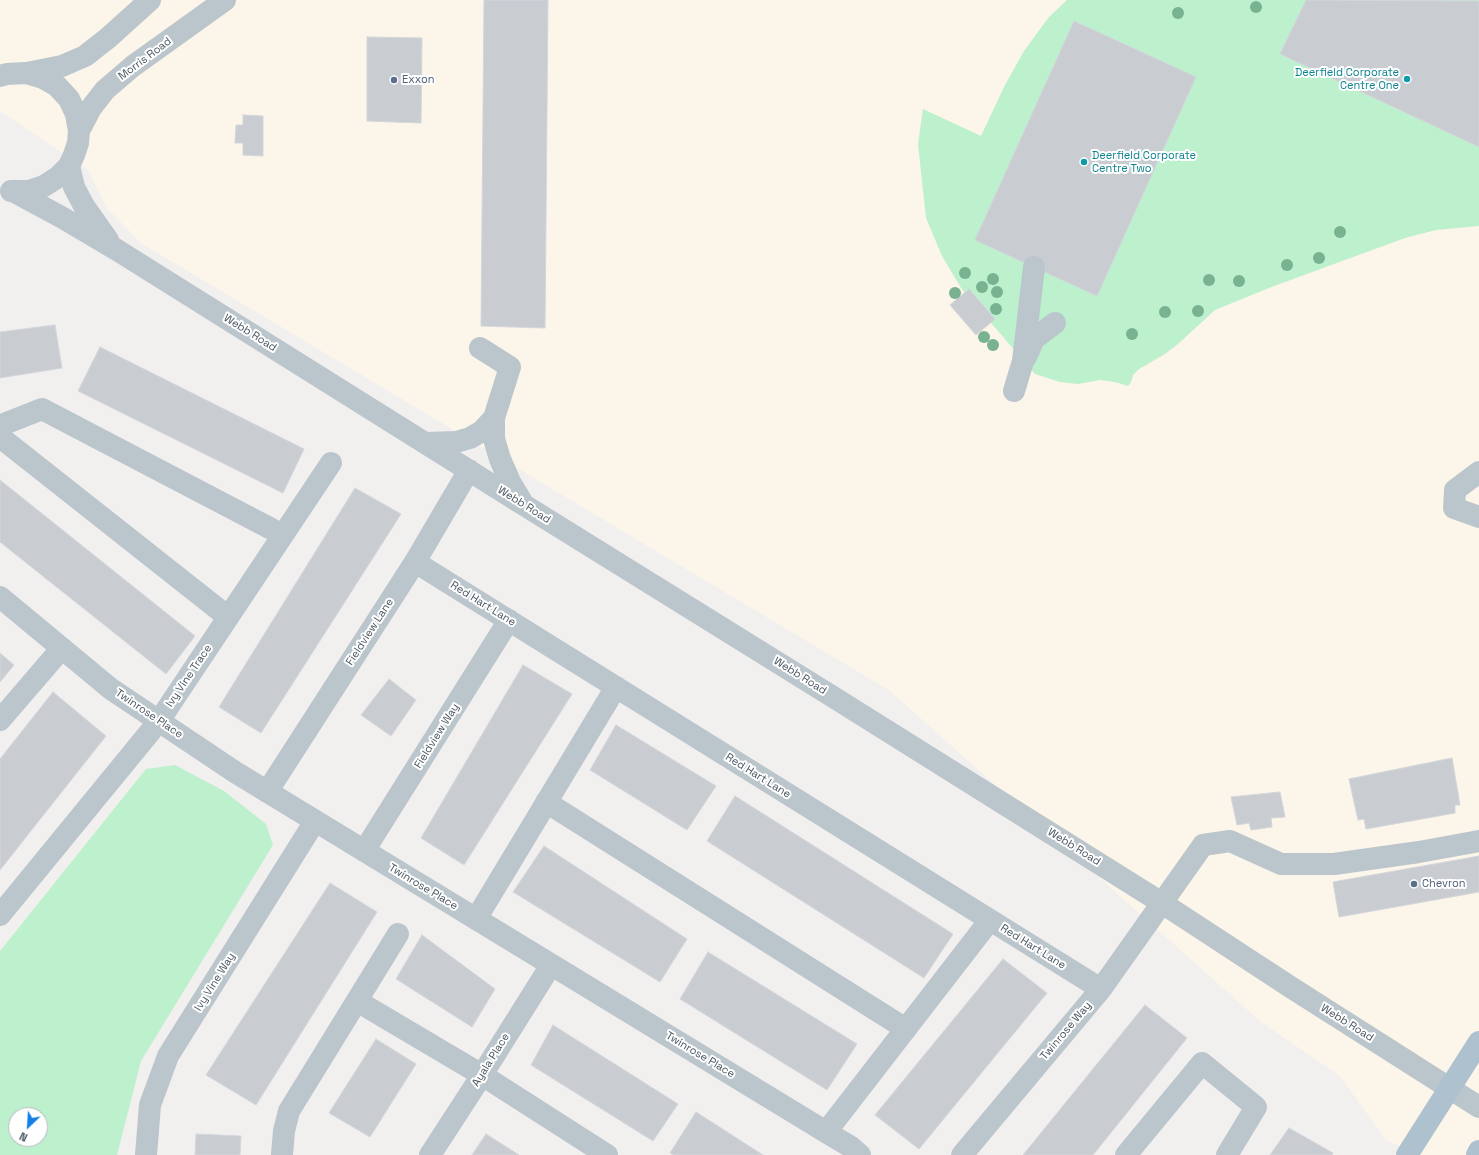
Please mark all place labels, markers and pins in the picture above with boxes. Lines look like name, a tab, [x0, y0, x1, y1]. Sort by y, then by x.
place label: Deerfield Corporate Centre One	[1295, 66, 1399, 92]
place label: Exxon	[402, 73, 434, 87]
marker: Deerfield Corporate Centre One	[1402, 74, 1412, 84]
marker: Exxon	[389, 75, 399, 85]
place label: Deerfield Corporate Centre Two	[1092, 149, 1196, 175]
marker: Deerfield Corporate Centre Two	[1079, 157, 1089, 167]
place label: Chevron	[1422, 877, 1466, 891]
marker: Chevron	[1409, 879, 1419, 889]

